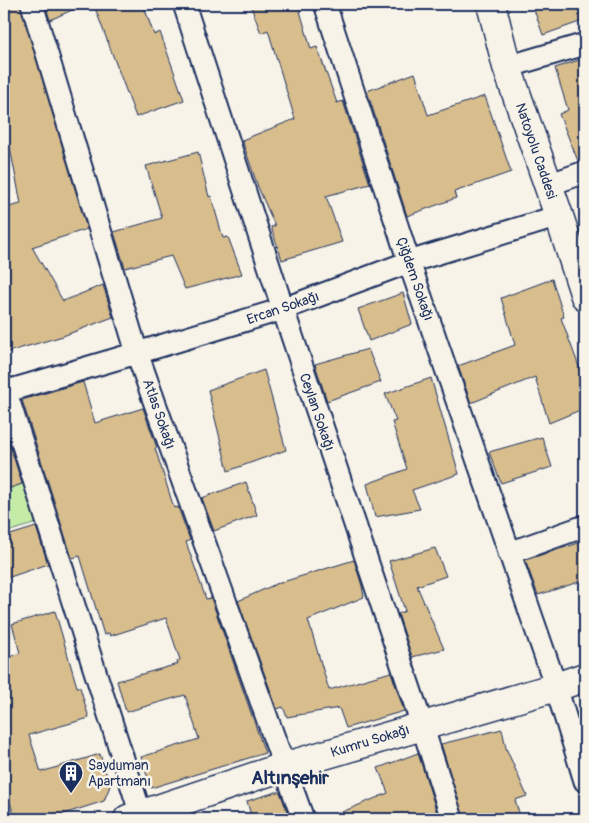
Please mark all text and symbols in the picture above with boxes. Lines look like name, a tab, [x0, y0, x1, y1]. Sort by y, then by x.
street label: Natoyolu Caddesi	[512, 101, 561, 202]
street label: Çiğdem Sokağı	[393, 235, 437, 323]
street label: Ercan Sokağı	[245, 288, 321, 328]
street label: Ceylan Sokağı	[296, 371, 338, 453]
street label: Atlas Sokağı	[139, 377, 179, 451]
street label: Kumru Sokağı	[328, 721, 412, 761]
place label: Sayduman Apartmanı	[88, 757, 151, 790]
building icon: Sayduman Apartmanı	[58, 760, 84, 794]
district label: Altınşehir	[251, 766, 329, 790]

